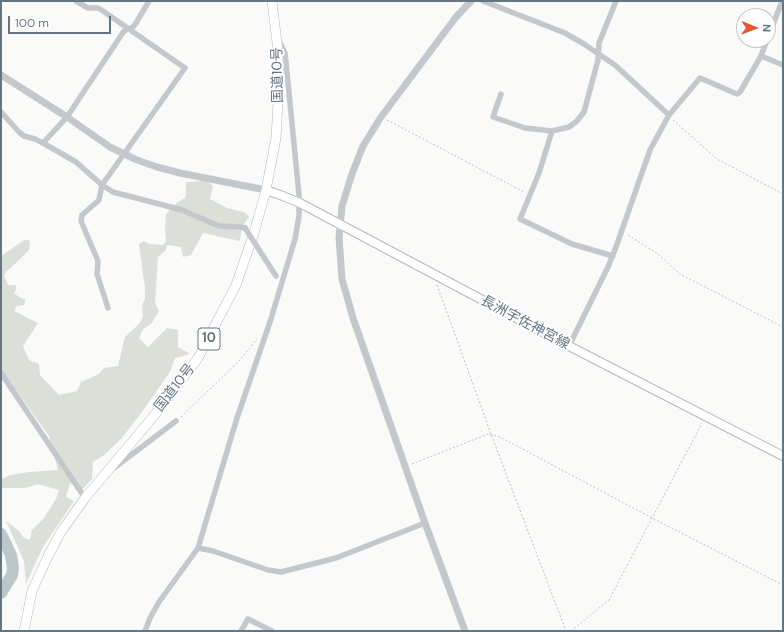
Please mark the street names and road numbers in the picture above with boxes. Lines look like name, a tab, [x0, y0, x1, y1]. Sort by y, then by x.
street label: 国道10号	[269, 47, 287, 103]
street label: 長洲宇佐神宮線	[478, 293, 572, 353]
road number: 10	[198, 328, 220, 350]
street label: 国道10号	[151, 361, 199, 415]

